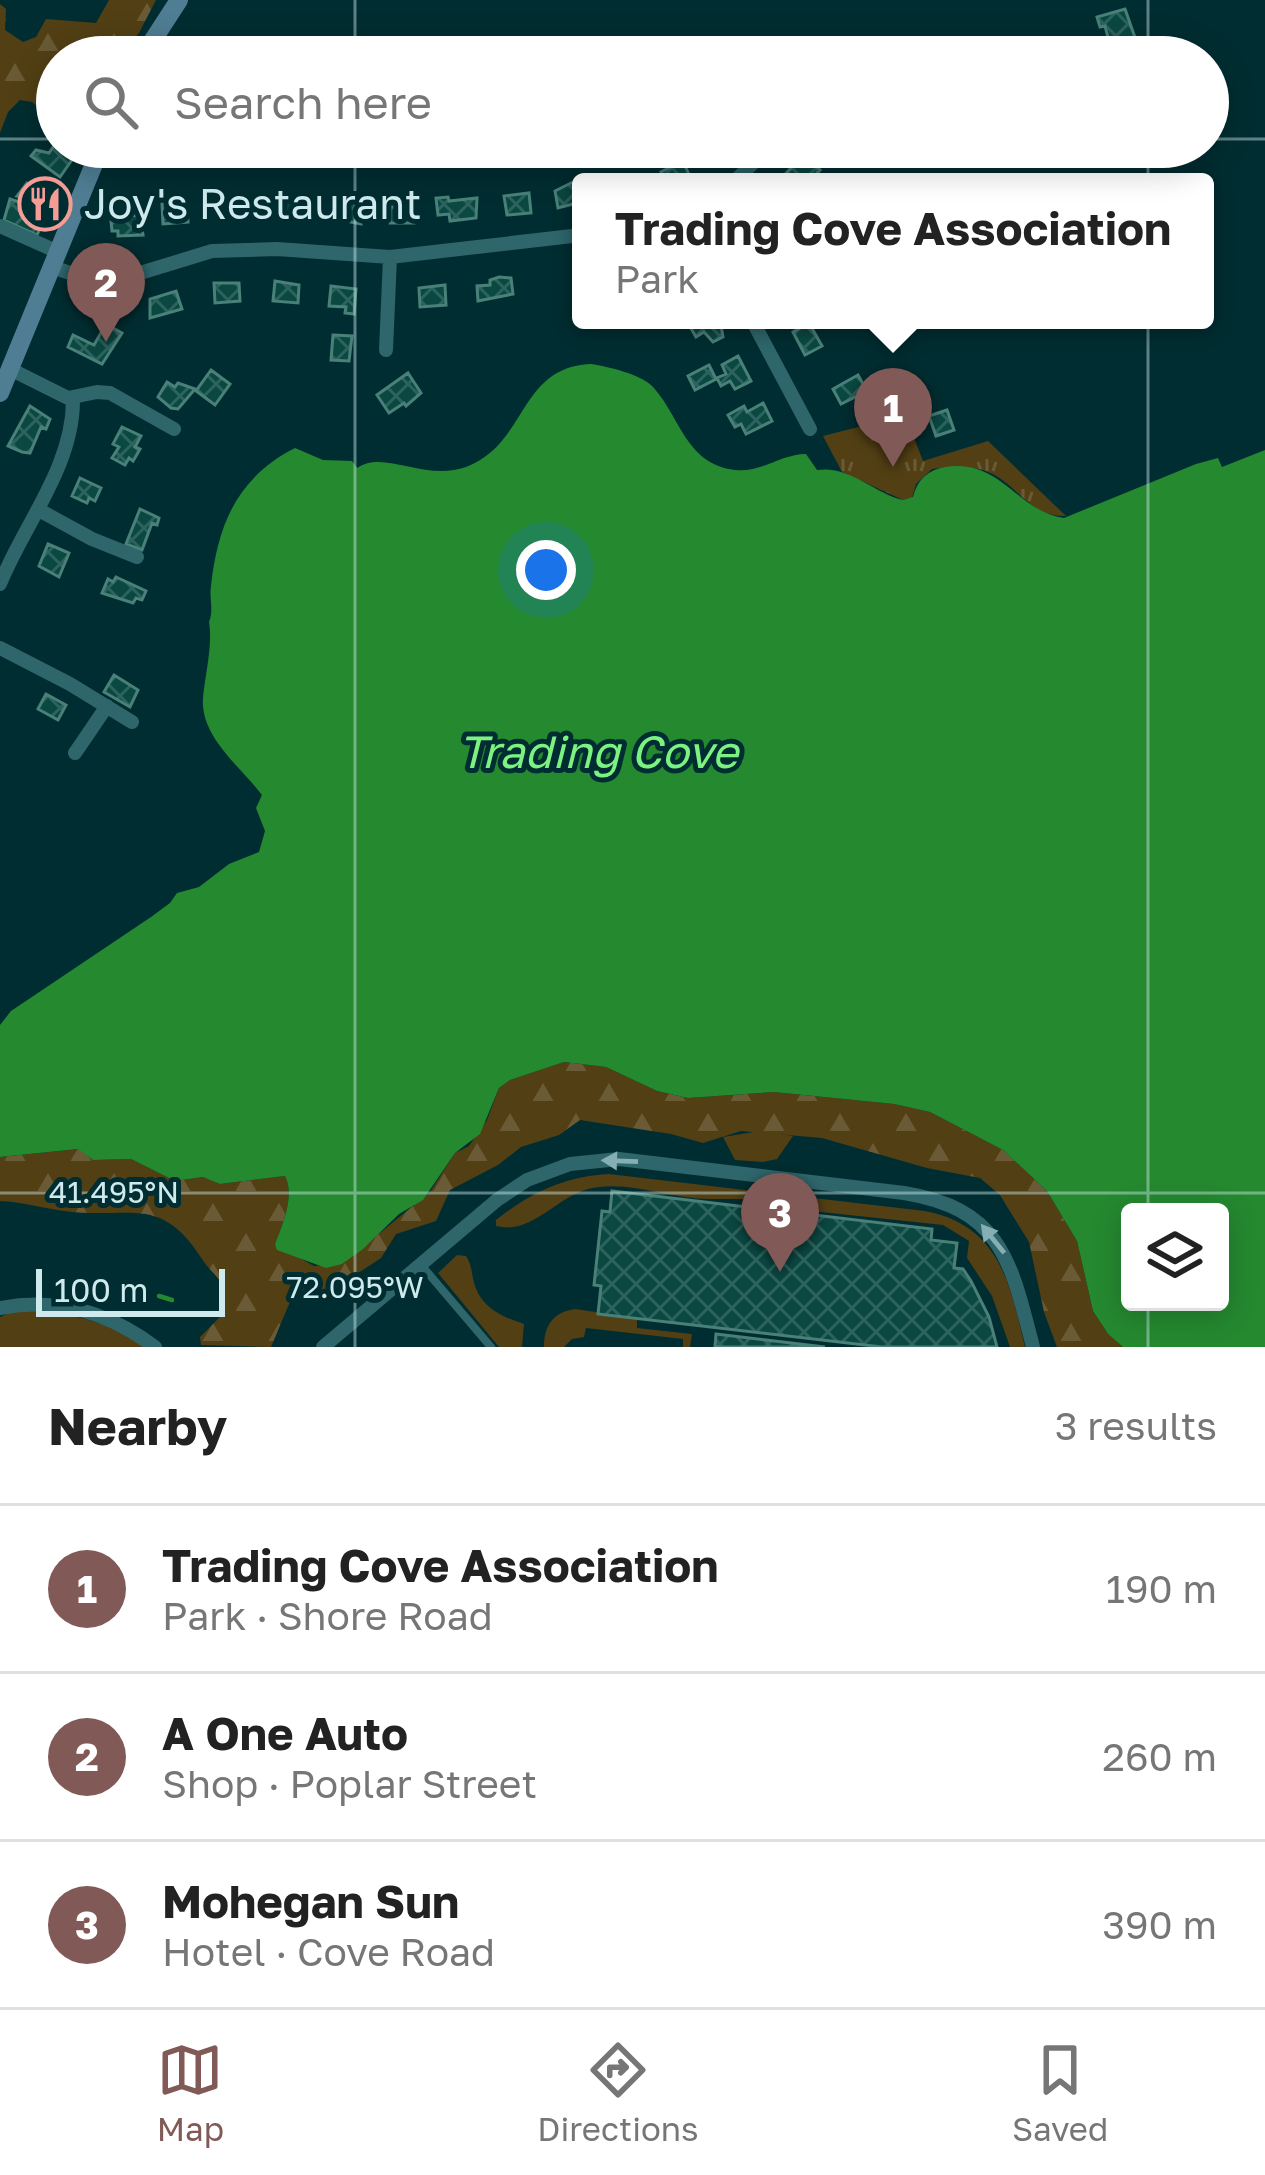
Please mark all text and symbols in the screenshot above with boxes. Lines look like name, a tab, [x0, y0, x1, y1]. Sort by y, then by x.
search box	[36, 36, 1229, 168]
icon: search	[78, 69, 144, 135]
text: Search here	[174, 75, 432, 129]
popup	[572, 173, 1214, 329]
restaurant icon: Joy's Restaurant	[17, 176, 73, 232]
place label: Joy's Restaurant	[84, 178, 421, 228]
text: Trading Cove Association	[615, 201, 1171, 255]
pin: 2	[67, 243, 145, 342]
text: Park	[615, 255, 699, 302]
pin: 1	[854, 368, 932, 467]
your location	[516, 540, 576, 600]
water label: Trading Cove	[458, 724, 741, 778]
one-way arrow	[600, 1151, 638, 1170]
pin: 3	[741, 1173, 819, 1272]
text: 41.495°N	[49, 1174, 179, 1210]
map controls	[1121, 1203, 1229, 1311]
button: layers	[1121, 1203, 1229, 1311]
one-way arrow	[981, 1224, 1006, 1255]
scale bar	[36, 1263, 225, 1316]
text: 72.095°W	[287, 1269, 423, 1305]
text: 100 m	[54, 1270, 148, 1309]
text: Nearby	[48, 1395, 227, 1456]
text: 3 results	[1055, 1402, 1217, 1449]
text: Trading Cove Association	[162, 1538, 719, 1592]
text: 1	[77, 1565, 97, 1612]
text: 190 m	[1106, 1565, 1217, 1612]
text: Park · Shore Road	[162, 1592, 493, 1639]
text: A One Auto	[162, 1706, 408, 1760]
text: 2	[75, 1733, 99, 1780]
text: 260 m	[1102, 1733, 1217, 1780]
text: Shop · Poplar Street	[162, 1760, 537, 1807]
text: Mohegan Sun	[162, 1874, 459, 1928]
text: 3	[75, 1901, 99, 1948]
text: 390 m	[1102, 1901, 1217, 1948]
text: Hotel · Cove Road	[162, 1928, 495, 1975]
tab: Map	[157, 2037, 224, 2148]
tab: Directions	[537, 2037, 699, 2148]
tab: Saved	[1012, 2037, 1108, 2148]

